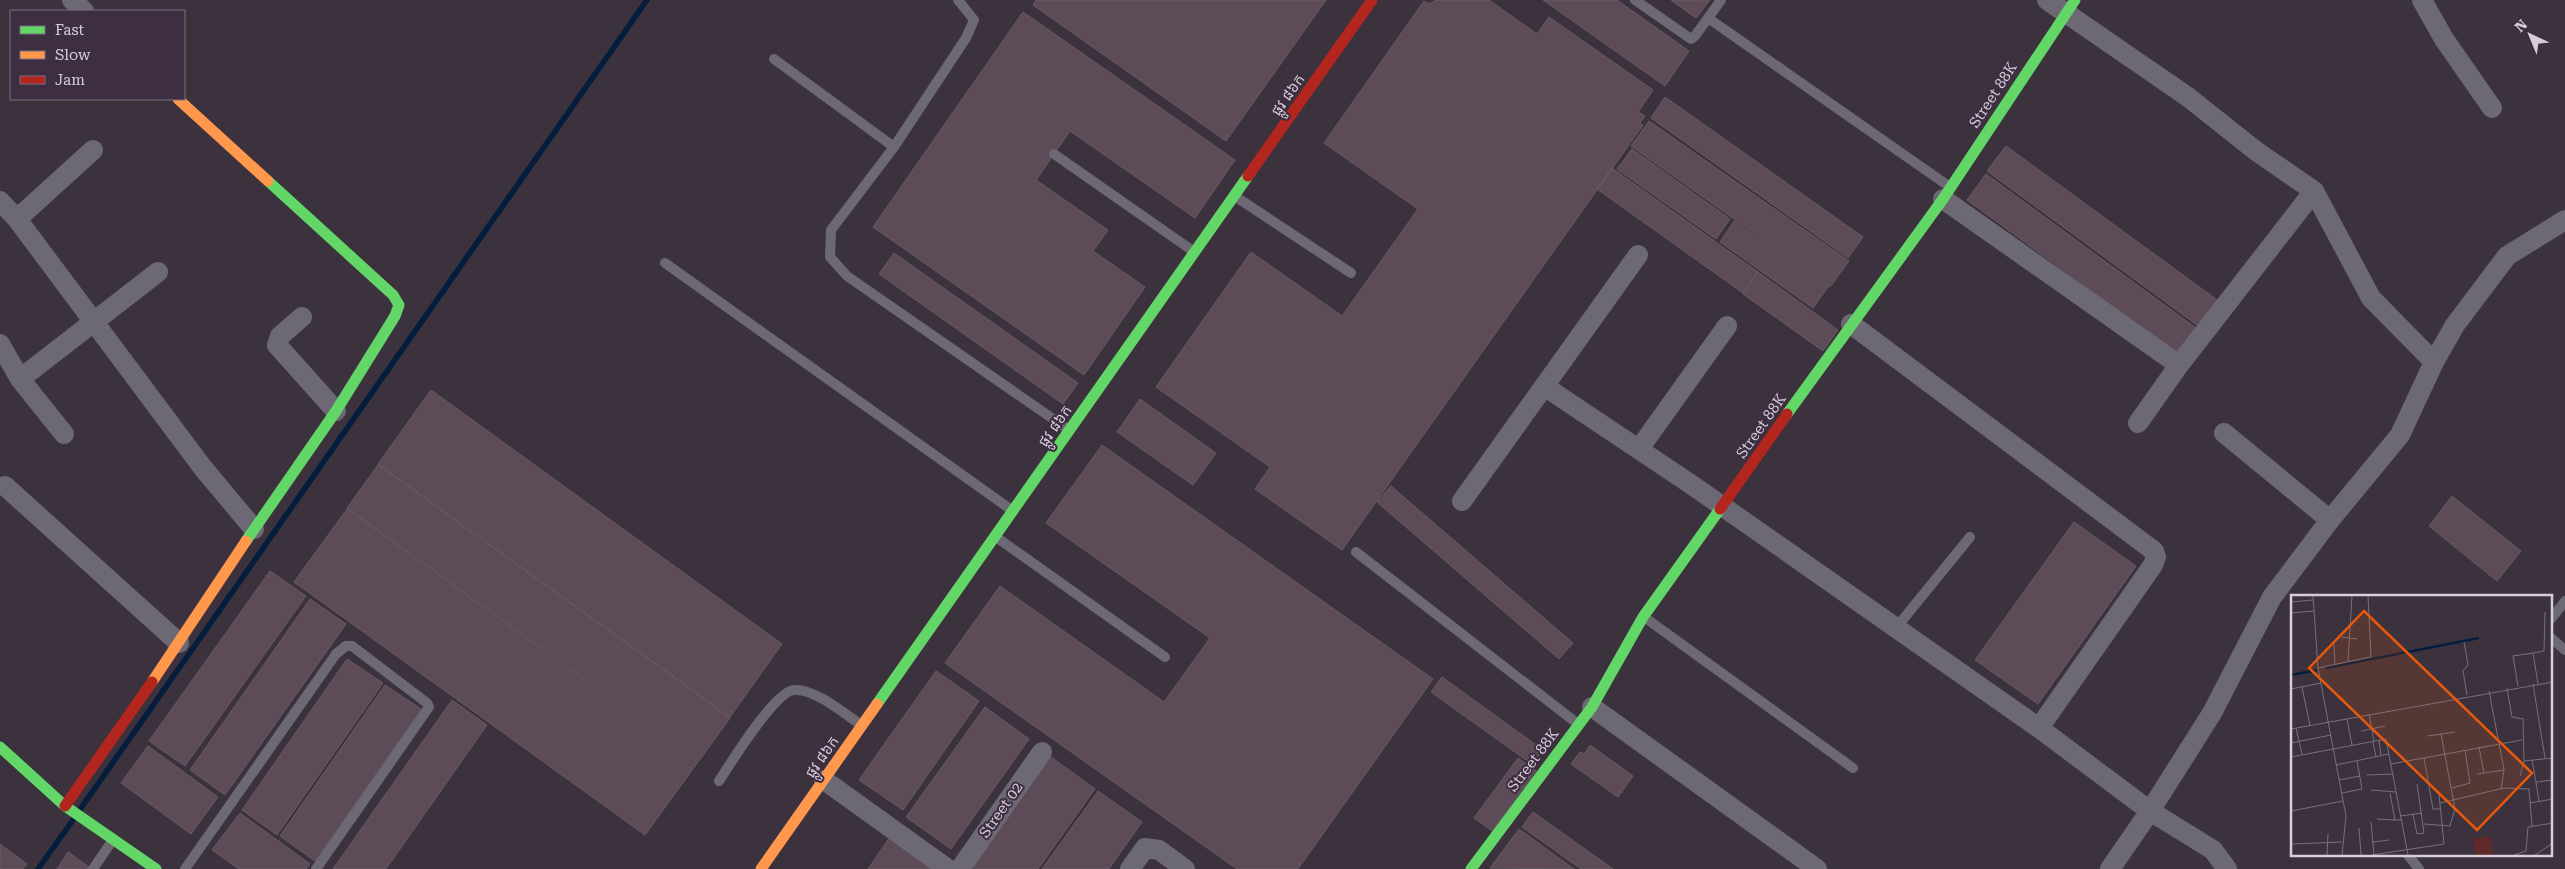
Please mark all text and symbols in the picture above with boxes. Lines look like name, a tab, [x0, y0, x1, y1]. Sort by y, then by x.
legend	[10, 10, 185, 100]
north arrow	[2505, 10, 2555, 60]
text: N	[2512, 16, 2531, 35]
text: Fast	[55, 21, 85, 39]
text: Slow	[55, 46, 91, 64]
street label: Street 88K	[1965, 59, 2021, 131]
text: Jam	[55, 71, 85, 89]
street label: ផ្លូវ ៨៦ក	[1267, 71, 1312, 122]
street label: Street 88K	[1732, 390, 1790, 462]
street label: ផ្លូវ ៨៦ក	[1034, 402, 1079, 453]
inset map	[2291, 595, 2552, 856]
street label: Street 88K	[1503, 725, 1563, 795]
street label: ផ្លូវ ៨៦ក	[801, 733, 846, 784]
street label: Street 02	[975, 779, 1027, 841]

